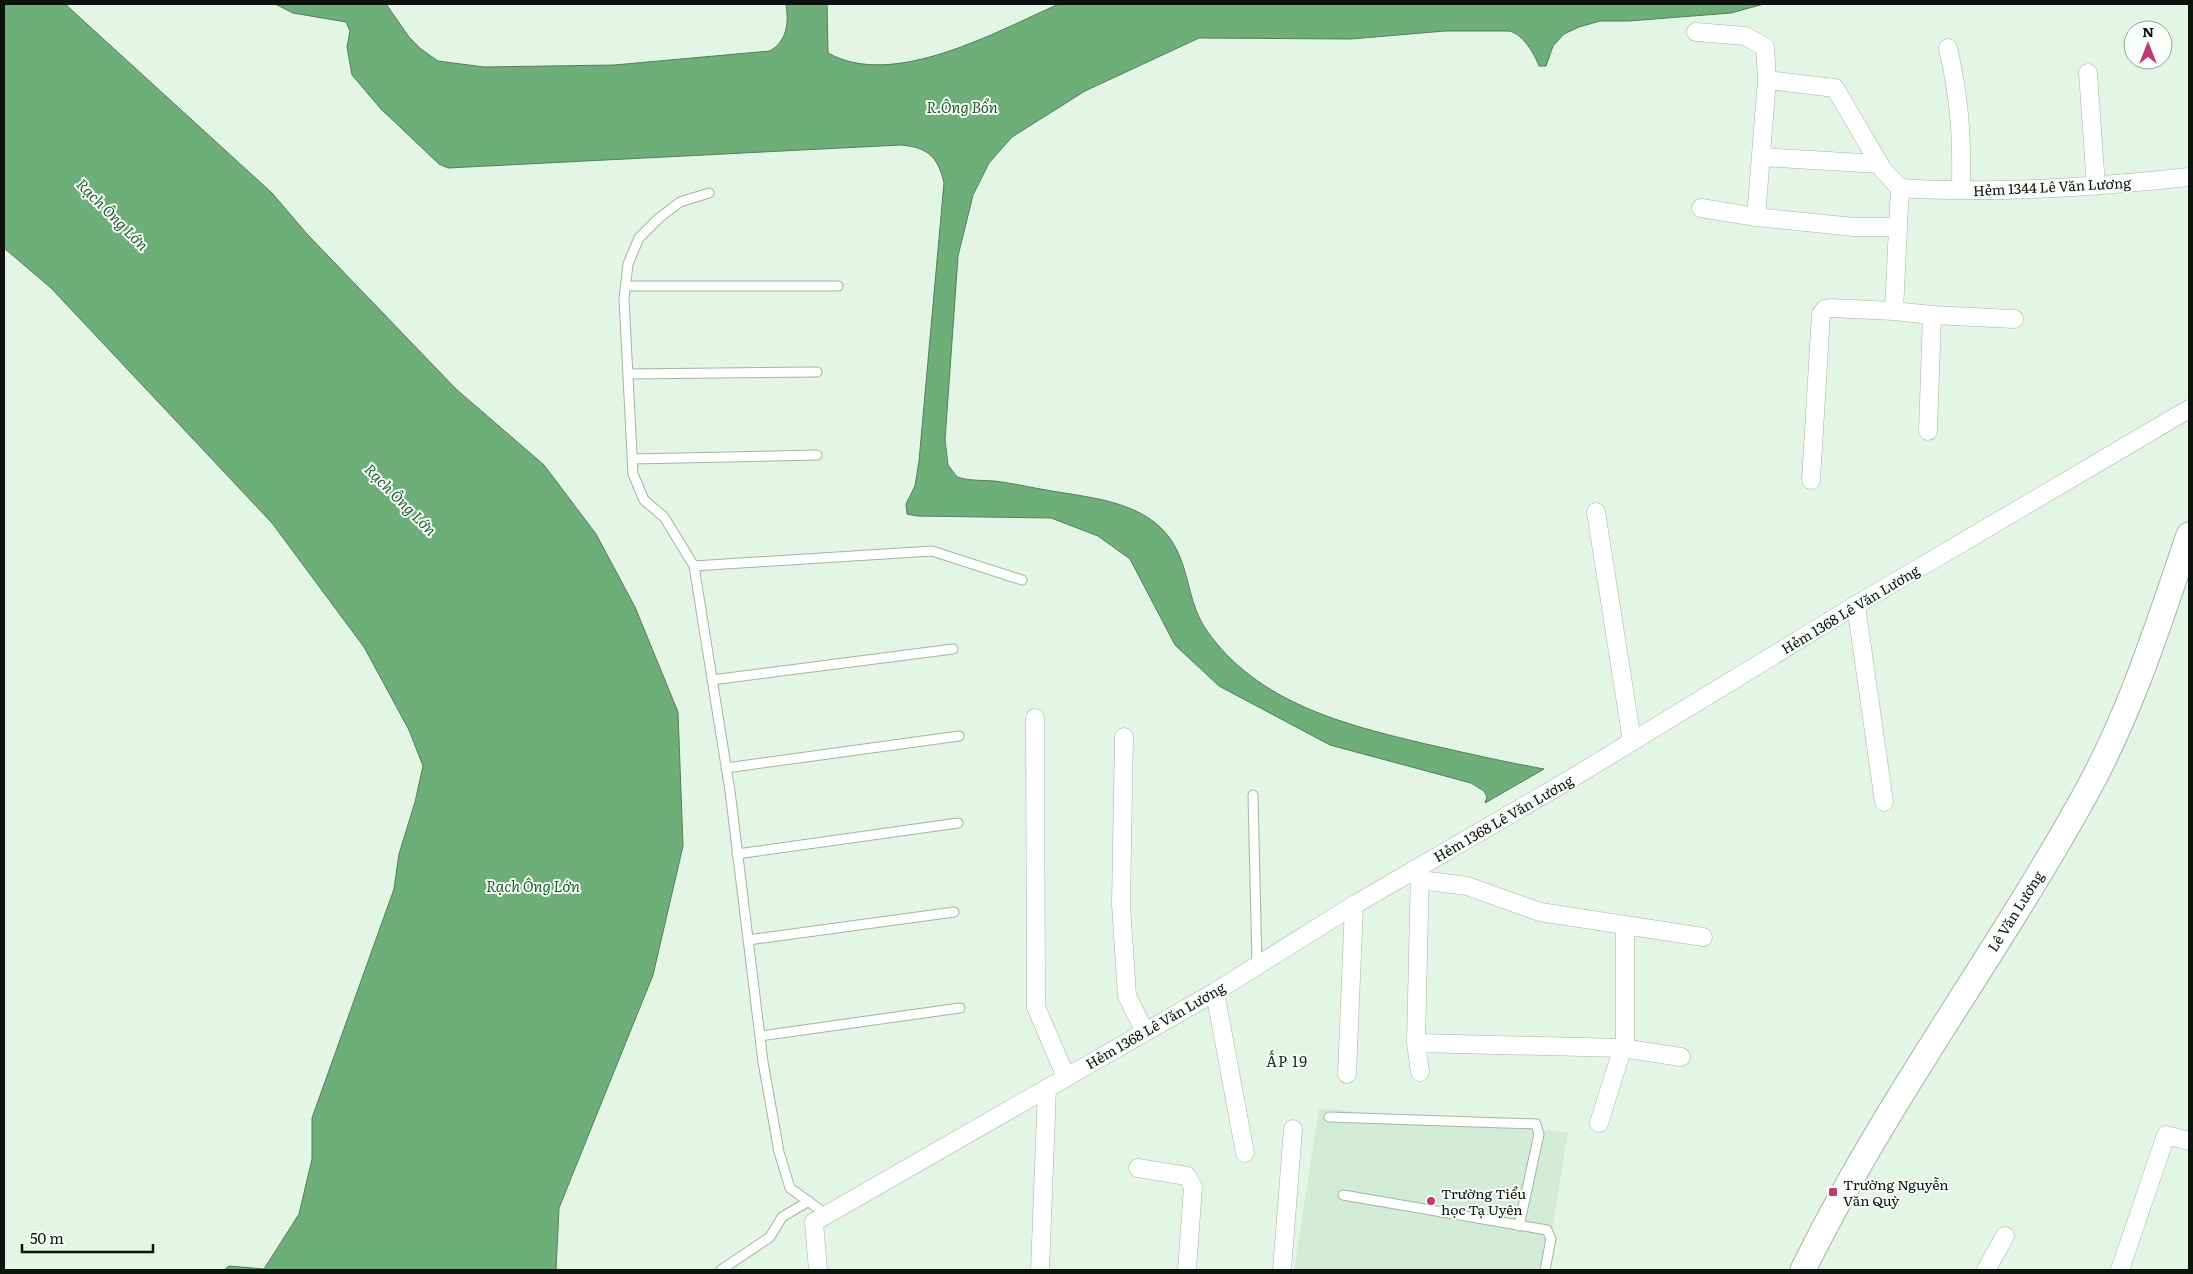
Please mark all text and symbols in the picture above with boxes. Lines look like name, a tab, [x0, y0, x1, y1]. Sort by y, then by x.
north arrow	[2123, 20, 2173, 70]
text: N	[2142, 21, 2154, 41]
water label: R.Ông Bổn	[926, 95, 998, 118]
street label: Hẻm 1344 Lê Văn Lương	[1973, 172, 2132, 200]
water label: Rạch Ông Lớn	[72, 173, 154, 255]
water label: Rạch Ông Lớn	[360, 458, 442, 540]
street label: Hẻm 1368 Lê Văn Lương	[1777, 560, 1923, 658]
street label: Hẻm 1368 Lê Văn Lương	[1430, 770, 1577, 866]
street label: Lê Văn Lương	[1982, 867, 2048, 955]
water label: Rạch Ông Lớn	[486, 874, 580, 897]
street label: Hẻm 1368 Lê Văn Lương	[1082, 977, 1229, 1073]
district label: ẤP 19	[1266, 1049, 1308, 1072]
place label: Trường Nguyễn Văn Quỳ	[1843, 1174, 1949, 1210]
place label: Trường Tiểu học Tạ Uyên	[1441, 1183, 1526, 1219]
marker: Trường Nguyễn Văn Quỳ	[1827, 1186, 1839, 1198]
marker: Trường Tiểu học Tạ Uyên	[1425, 1195, 1437, 1207]
scale bar	[22, 1222, 154, 1254]
text: 50 m	[30, 1226, 64, 1249]

